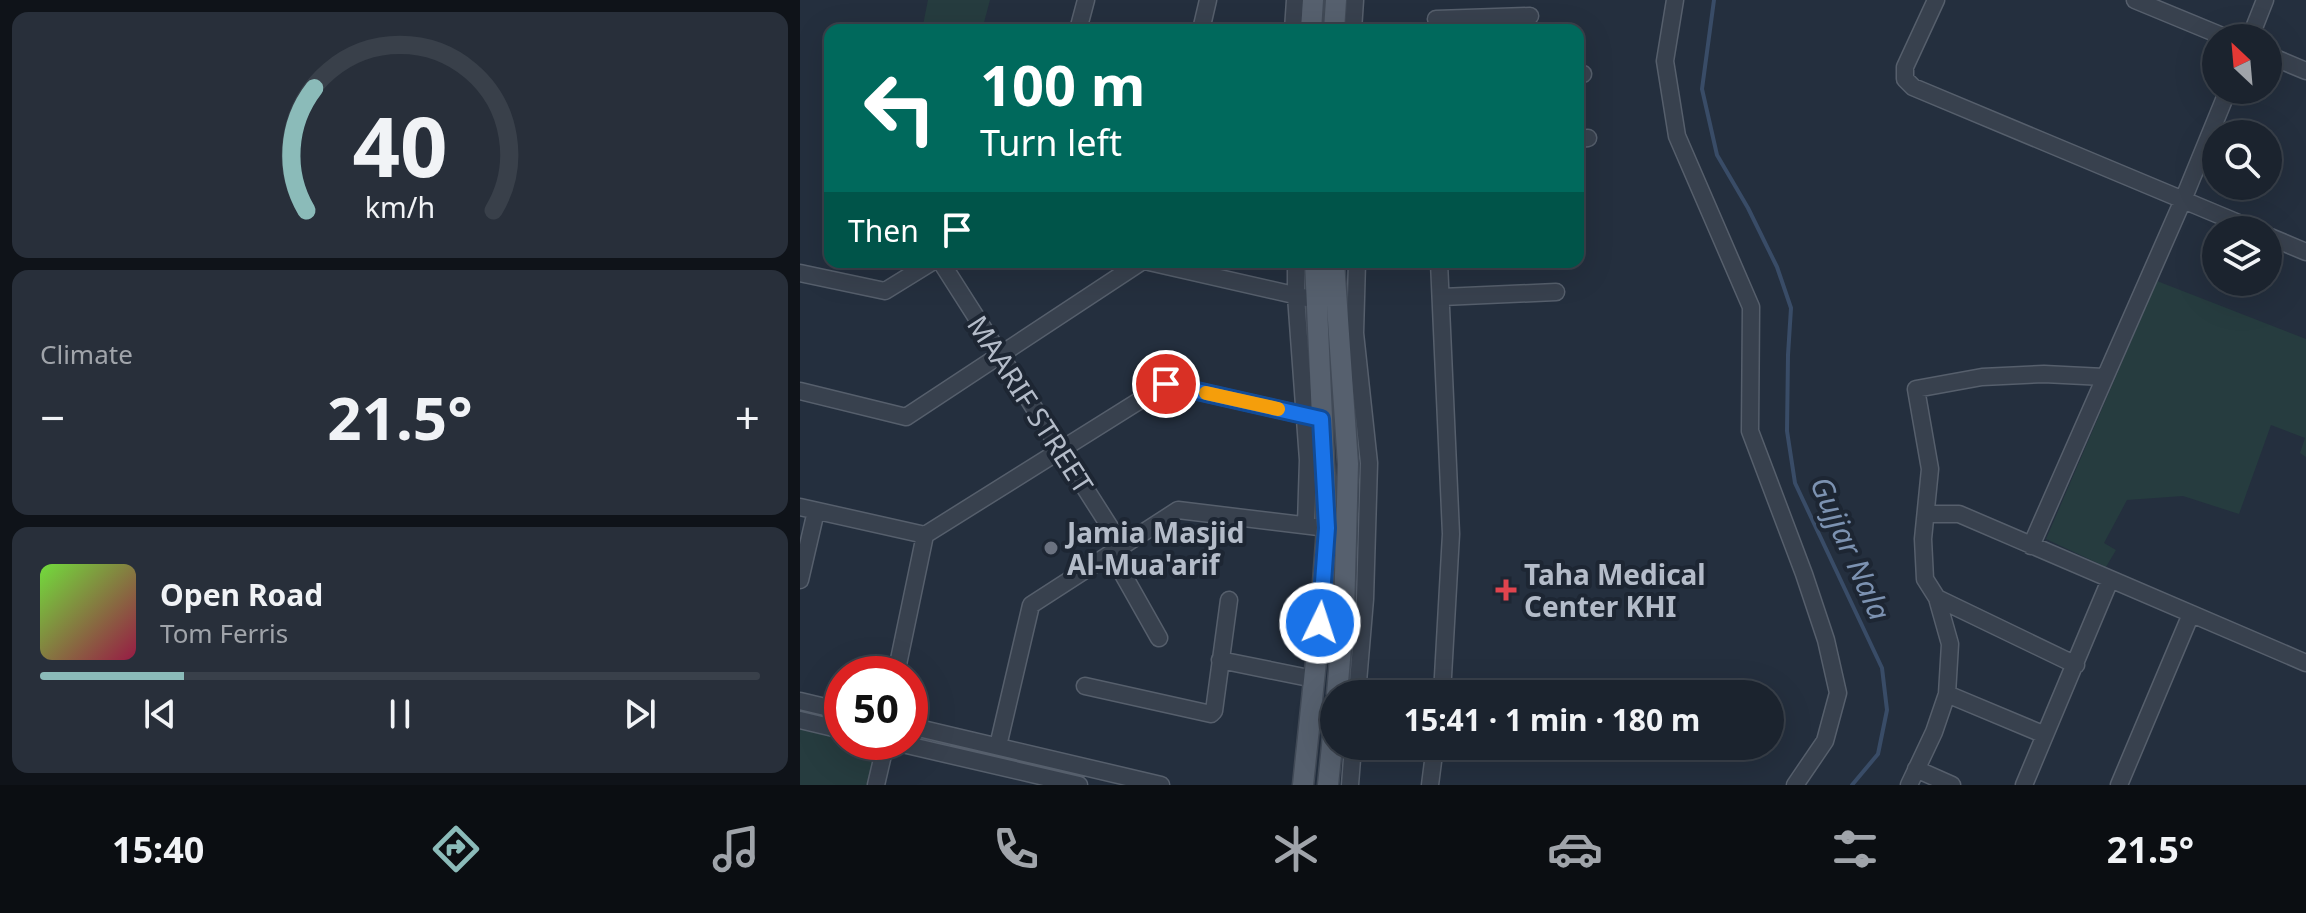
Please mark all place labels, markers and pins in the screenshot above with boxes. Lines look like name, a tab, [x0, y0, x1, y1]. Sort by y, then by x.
pin	[1132, 350, 1200, 418]
place label: Jamia Masjid Al-Mua'arif	[1064, 513, 1244, 583]
marker: Jamia Masjid Al-Mua'arif	[1042, 539, 1060, 557]
place label: Taha Medical Center KHI	[1524, 555, 1706, 625]
marker: Taha Medical Center KHI	[1495, 579, 1517, 601]

